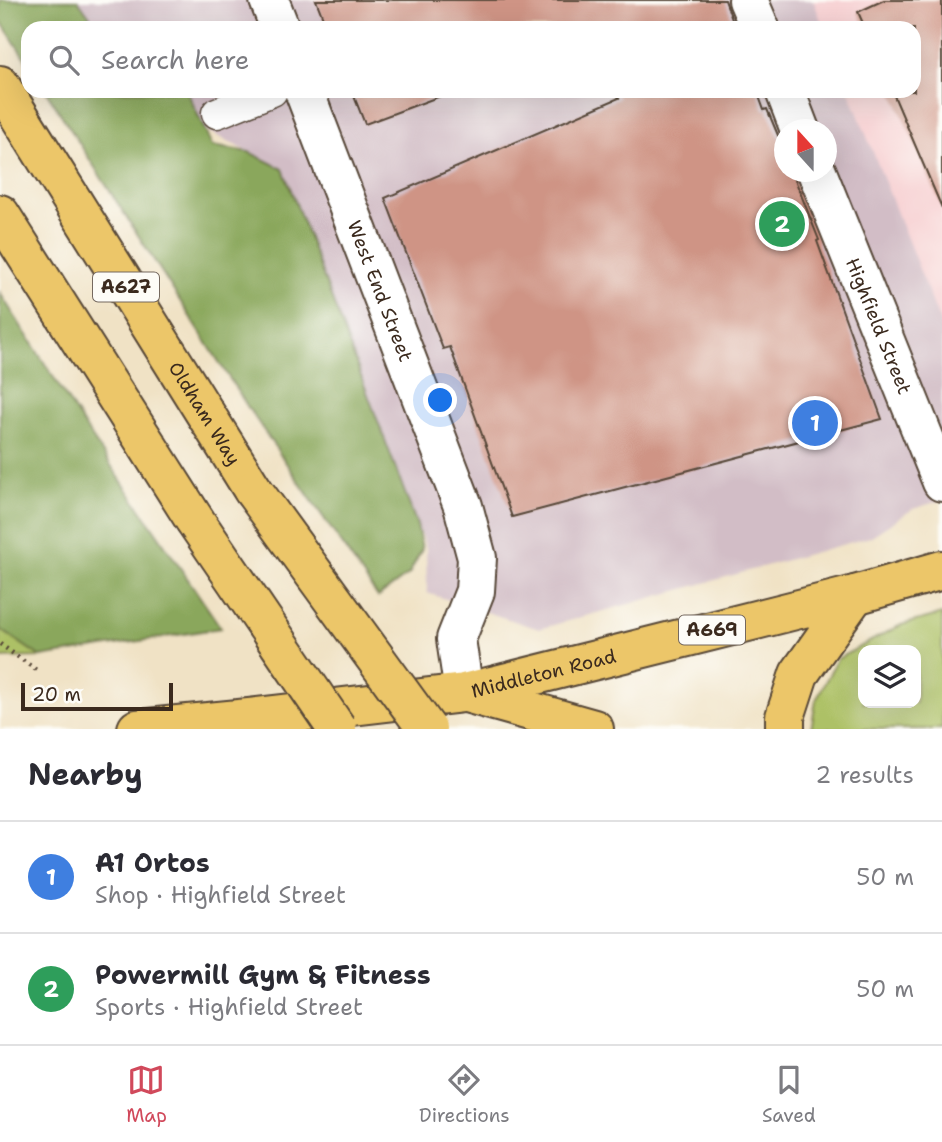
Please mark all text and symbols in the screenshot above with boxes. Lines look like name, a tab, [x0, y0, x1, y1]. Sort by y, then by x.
search box	[21, 21, 921, 98]
icon: search	[45, 41, 83, 79]
text: Search here	[101, 42, 250, 77]
north arrow	[774, 119, 837, 182]
pin: 2	[759, 198, 805, 250]
street label: West End Street	[342, 217, 419, 365]
street label: Highfield Street	[840, 254, 918, 398]
road number: A627	[93, 272, 159, 302]
street label: Oldham Way	[163, 357, 247, 470]
your location	[423, 383, 457, 417]
pin: 1	[792, 397, 838, 449]
road number: A669	[679, 616, 745, 644]
street label: Middleton Road	[469, 643, 619, 703]
map controls	[858, 645, 921, 708]
button: layers	[858, 645, 921, 708]
scale bar	[21, 680, 173, 712]
text: 20 m	[32, 682, 81, 707]
text: Nearby	[28, 754, 143, 795]
text: 2 results	[815, 760, 914, 790]
text: A1 Ortos	[95, 845, 210, 880]
text: 1	[46, 862, 56, 892]
text: 50 m	[856, 862, 914, 892]
text: Shop · Highfield Street	[95, 880, 346, 910]
text: Powermill Gym & Fitness	[95, 957, 431, 992]
text: 2	[43, 974, 59, 1004]
text: 50 m	[856, 974, 914, 1004]
text: Sports · Highfield Street	[95, 992, 363, 1022]
tab: Map	[126, 1061, 167, 1128]
tab: Directions	[419, 1061, 510, 1128]
tab: Saved	[762, 1061, 816, 1128]

